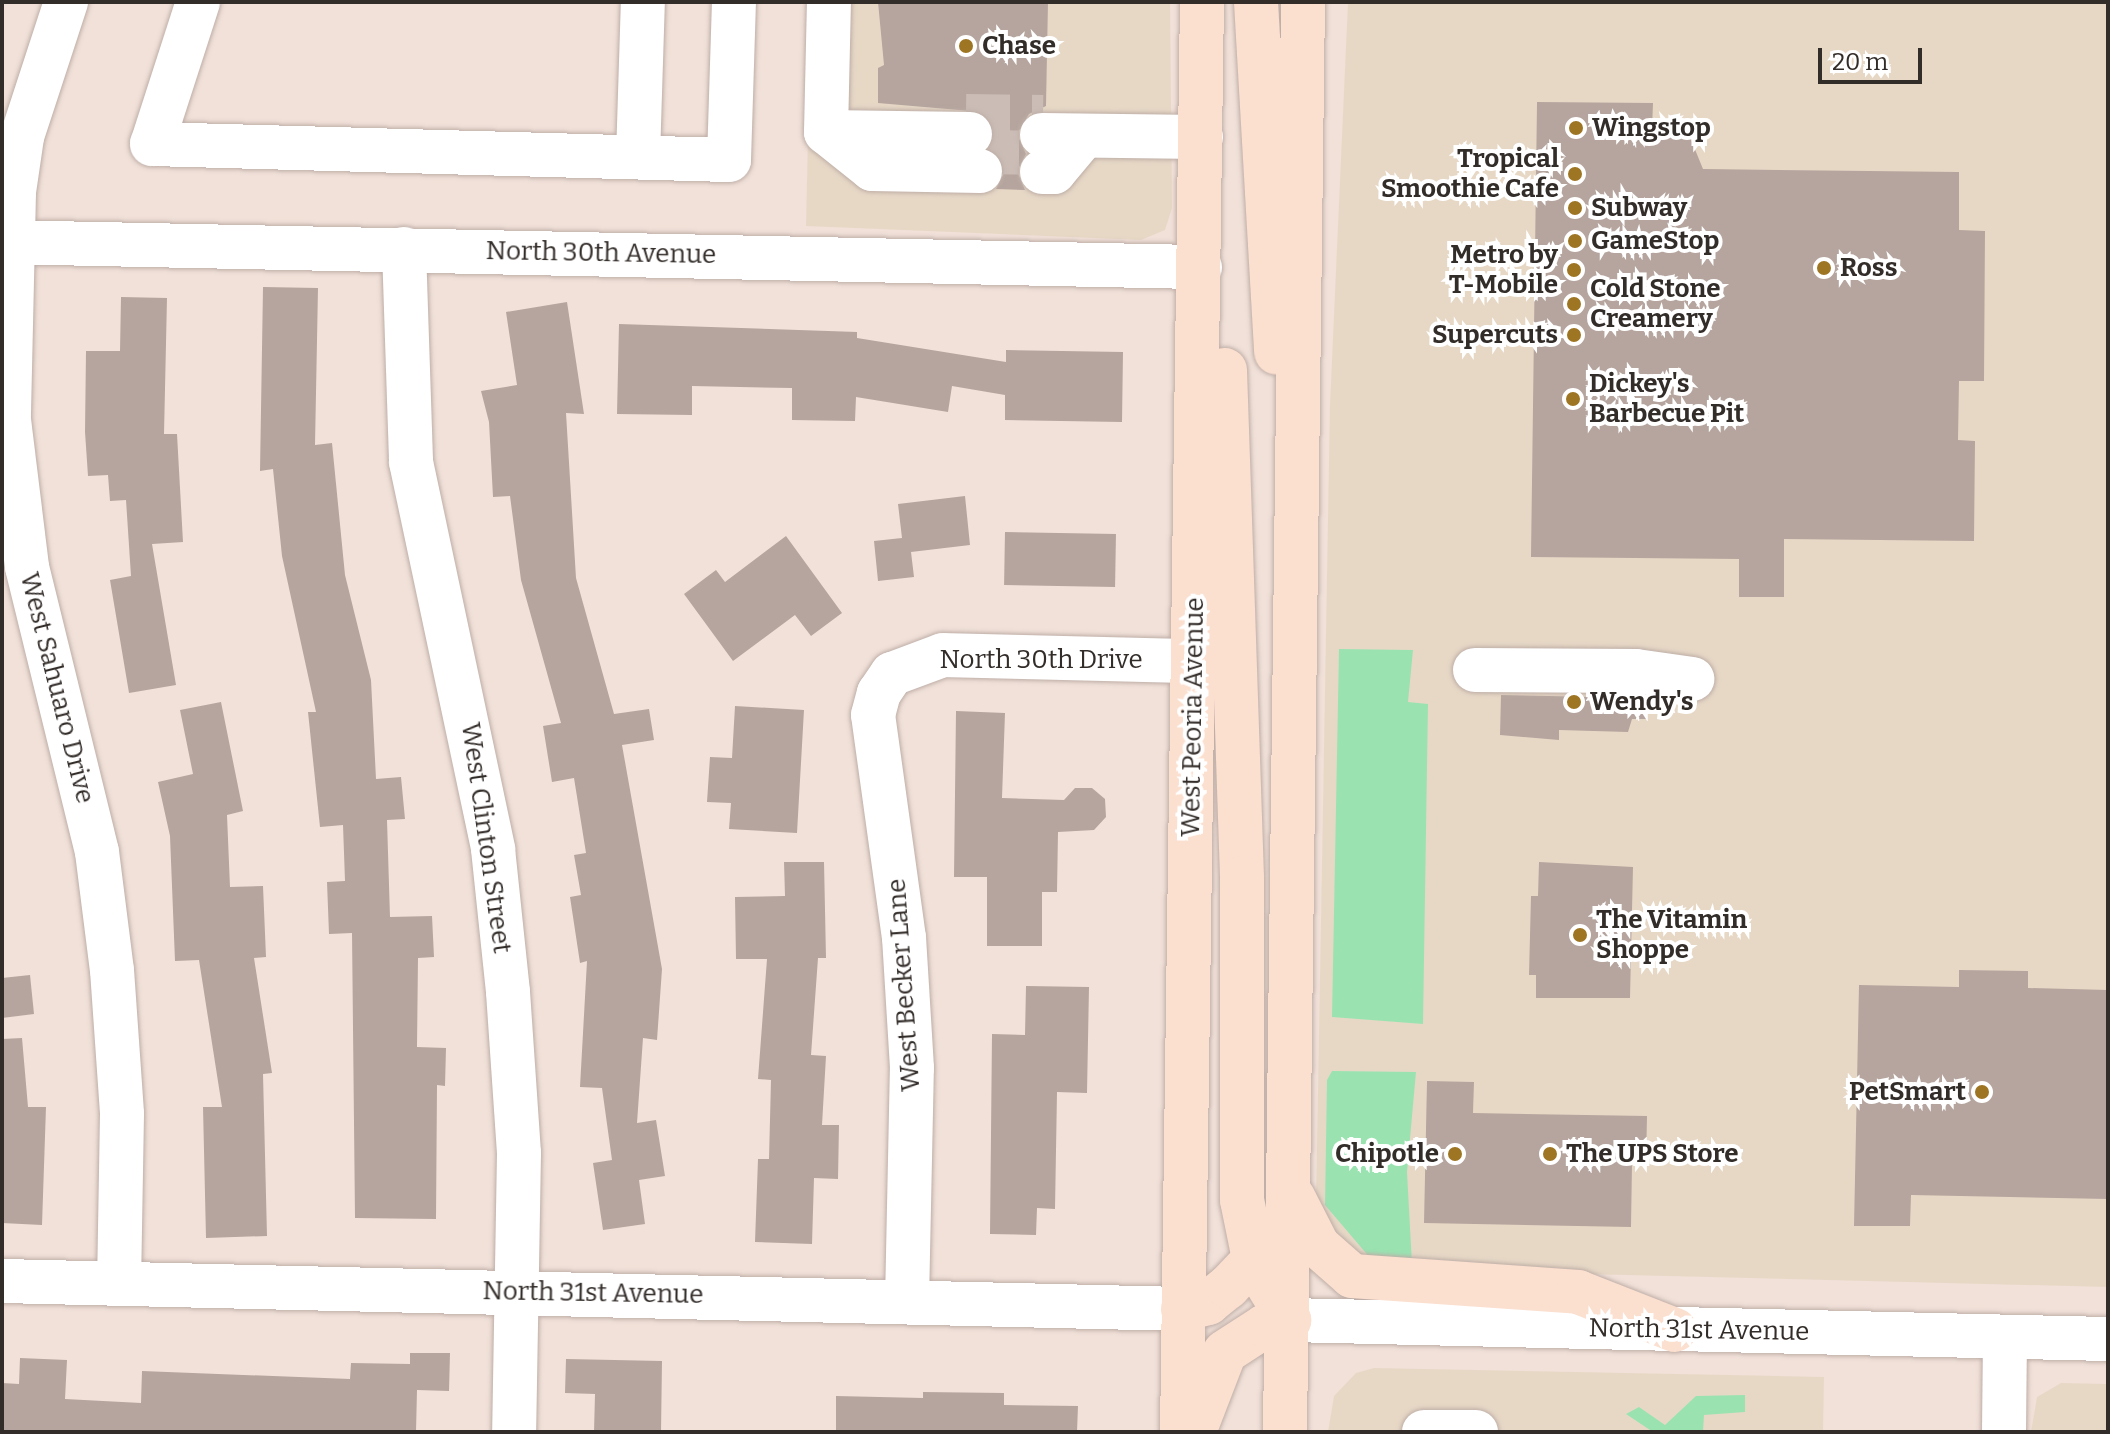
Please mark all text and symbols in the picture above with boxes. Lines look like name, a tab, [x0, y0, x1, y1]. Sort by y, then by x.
place label: Chase	[982, 30, 1056, 62]
scale bar	[1822, 32, 1926, 82]
marker: Chase	[957, 37, 975, 55]
text: 20 m	[1832, 48, 1888, 76]
place label: Wingstop	[1592, 112, 1711, 144]
marker: Wingstop	[1567, 119, 1585, 137]
place label: Tropical Smoothie Cafe	[1381, 143, 1559, 204]
marker: Tropical Smoothie Cafe	[1566, 165, 1584, 183]
place label: Subway	[1591, 192, 1687, 224]
marker: Subway	[1566, 199, 1584, 217]
place label: GameStop	[1591, 225, 1719, 257]
marker: GameStop	[1566, 232, 1584, 250]
street label: North 30th Avenue	[485, 235, 717, 271]
place label: Metro by T-Mobile	[1449, 239, 1558, 300]
place label: Ross	[1840, 252, 1898, 284]
marker: Ross	[1815, 259, 1833, 277]
marker: Metro by T-Mobile	[1565, 261, 1583, 279]
place label: Cold Stone Creamery	[1590, 273, 1721, 334]
marker: Cold Stone Creamery	[1565, 295, 1583, 313]
place label: Supercuts	[1432, 319, 1558, 351]
marker: Supercuts	[1565, 326, 1583, 344]
place label: Dickey's Barbecue Pit	[1589, 368, 1744, 430]
marker: Dickey's Barbecue Pit	[1564, 390, 1582, 408]
street label: West Sahuaro Drive	[13, 569, 101, 807]
street label: West Peoria Avenue	[1175, 597, 1211, 837]
street label: North 30th Drive	[939, 644, 1143, 676]
place label: Wendy's	[1590, 686, 1694, 718]
marker: Wendy's	[1565, 693, 1583, 711]
street label: West Clinton Street	[454, 721, 518, 955]
street label: West Becker Lane	[881, 878, 927, 1092]
place label: The Vitamin Shoppe	[1596, 904, 1747, 966]
marker: The Vitamin Shoppe	[1571, 926, 1589, 944]
place label: PetSmart	[1849, 1076, 1966, 1108]
marker: PetSmart	[1973, 1083, 1991, 1101]
place label: Chipotle	[1335, 1138, 1439, 1170]
place label: The UPS Store	[1566, 1138, 1739, 1170]
marker: Chipotle	[1446, 1145, 1464, 1163]
marker: The UPS Store	[1541, 1145, 1559, 1163]
street label: North 31st Avenue	[482, 1275, 704, 1311]
street label: North 31st Avenue	[1588, 1312, 1810, 1348]

